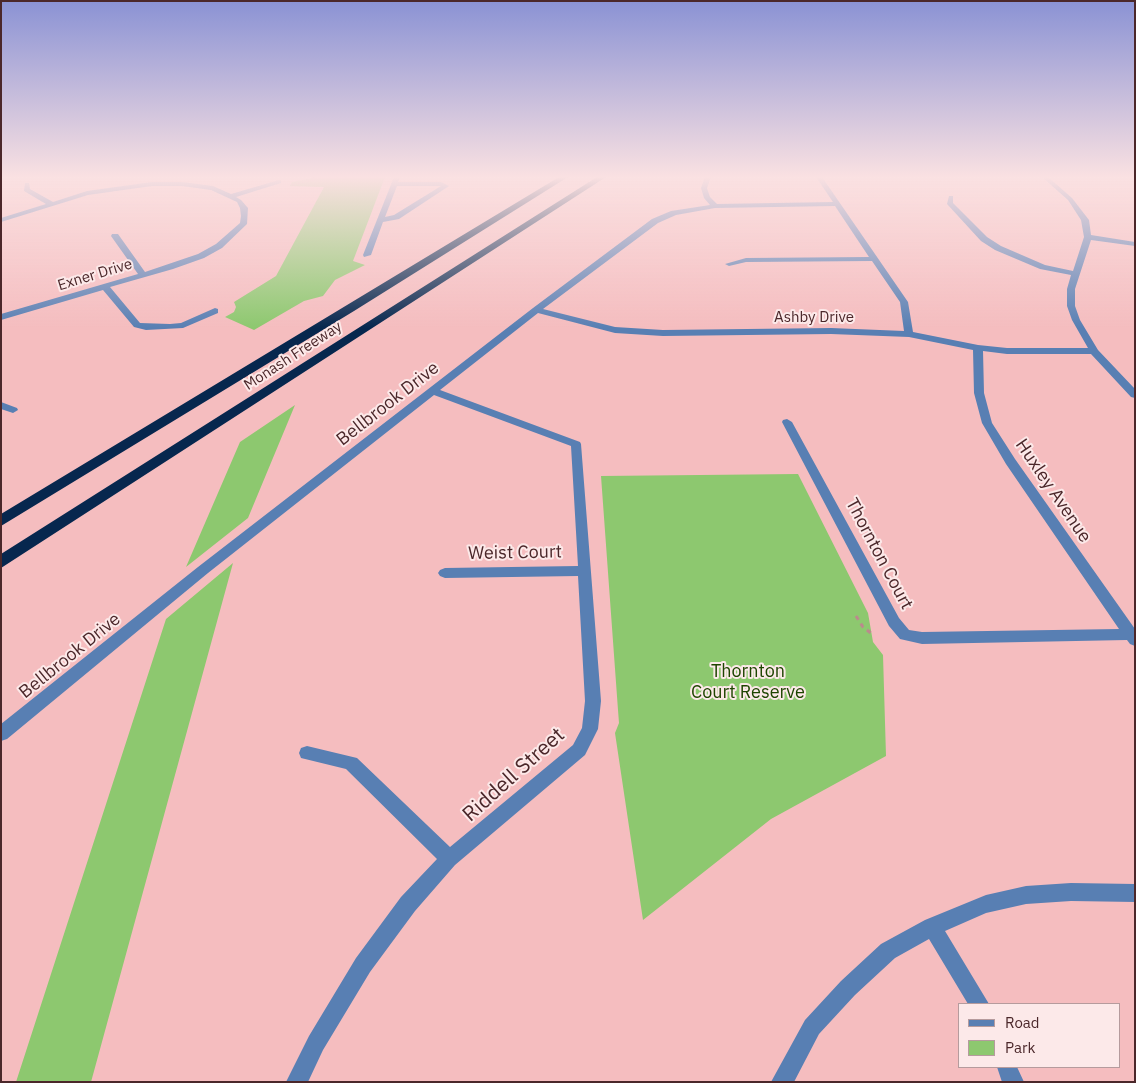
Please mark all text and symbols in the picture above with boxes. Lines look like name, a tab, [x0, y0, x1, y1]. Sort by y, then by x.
street label: Exner Drive	[56, 255, 134, 295]
street label: Ashby Drive	[774, 309, 854, 327]
street label: Monash Freeway	[241, 318, 345, 394]
street label: Bellbrook Drive	[333, 357, 443, 451]
street label: Huxley Avenue	[1010, 435, 1096, 547]
street label: Thornton Court	[841, 495, 917, 613]
street label: Weist Court	[468, 541, 562, 565]
street label: Bellbrook Drive	[15, 609, 125, 703]
park label: Thornton Court Reserve	[691, 661, 805, 704]
street label: Riddell Street	[458, 723, 570, 827]
legend	[958, 1003, 1121, 1068]
text: Road	[1005, 1013, 1040, 1032]
text: Park	[1005, 1038, 1035, 1057]

